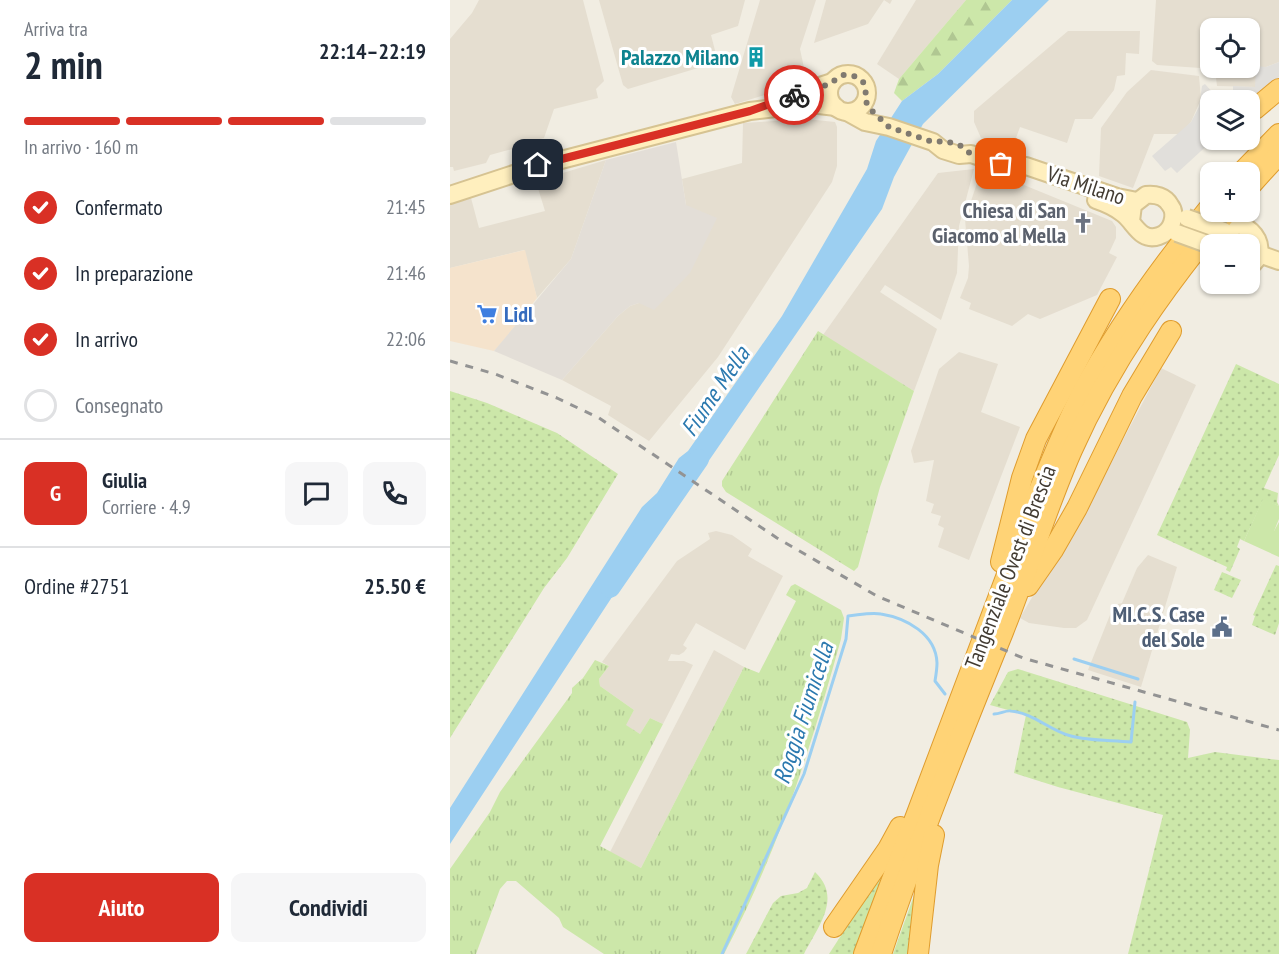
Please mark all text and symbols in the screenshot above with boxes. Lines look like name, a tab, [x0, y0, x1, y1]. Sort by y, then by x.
text: Arriva tra	[24, 16, 88, 42]
map controls	[1200, 18, 1260, 294]
button: locate	[1200, 18, 1260, 78]
text: 22:14–22:19	[319, 37, 426, 65]
text: 2 min	[24, 39, 103, 90]
place label: Palazzo Milano	[621, 43, 739, 71]
building icon: Palazzo Milano	[744, 45, 768, 69]
courier	[764, 65, 824, 125]
icon: bike	[778, 79, 811, 112]
button: layers	[1200, 90, 1260, 150]
text: In arrivo · 160 m	[24, 134, 138, 160]
pin	[975, 138, 1026, 189]
pin	[512, 139, 563, 190]
icon: bag	[984, 147, 1017, 180]
icon: home	[521, 148, 554, 181]
street label: Via Milano	[1043, 159, 1129, 211]
button: +	[1200, 162, 1260, 222]
icon: check	[24, 191, 57, 224]
text: Confermato	[75, 193, 163, 221]
text: 21:45	[386, 194, 426, 220]
place label: Chiesa di San Giacomo al Mella	[932, 196, 1066, 249]
church icon: Chiesa di San Giacomo al Mella	[1071, 211, 1095, 235]
button: −	[1200, 234, 1260, 294]
icon: check	[24, 257, 57, 290]
text: In preparazione	[75, 259, 193, 287]
text: 21:46	[386, 260, 426, 286]
place label: Lidl	[504, 300, 534, 328]
supermarket icon: Lidl	[475, 302, 499, 326]
icon: check	[24, 323, 57, 356]
text: In arrivo	[75, 325, 138, 353]
text: 22:06	[386, 326, 426, 352]
water label: Fiume Mella	[674, 339, 757, 442]
text: Consegnato	[75, 391, 163, 419]
street label: Tangenziale Ovest di Brescia	[958, 461, 1062, 673]
button: chat	[285, 462, 348, 525]
button: phone	[363, 462, 426, 525]
text: Giulia	[102, 466, 147, 494]
text: G	[50, 479, 61, 507]
text: Corriere · 4.9	[102, 494, 191, 520]
text: Ordine #2751	[24, 572, 129, 600]
text: 25.50 €	[364, 572, 426, 600]
place label: MI.C.S. Case del Sole	[1112, 600, 1205, 653]
public building icon: MI.C.S. Case del Sole	[1210, 615, 1234, 639]
water label: Roggia Fiumicella	[766, 637, 841, 788]
button: Aiuto	[24, 873, 219, 942]
button: Condividi	[231, 873, 426, 942]

